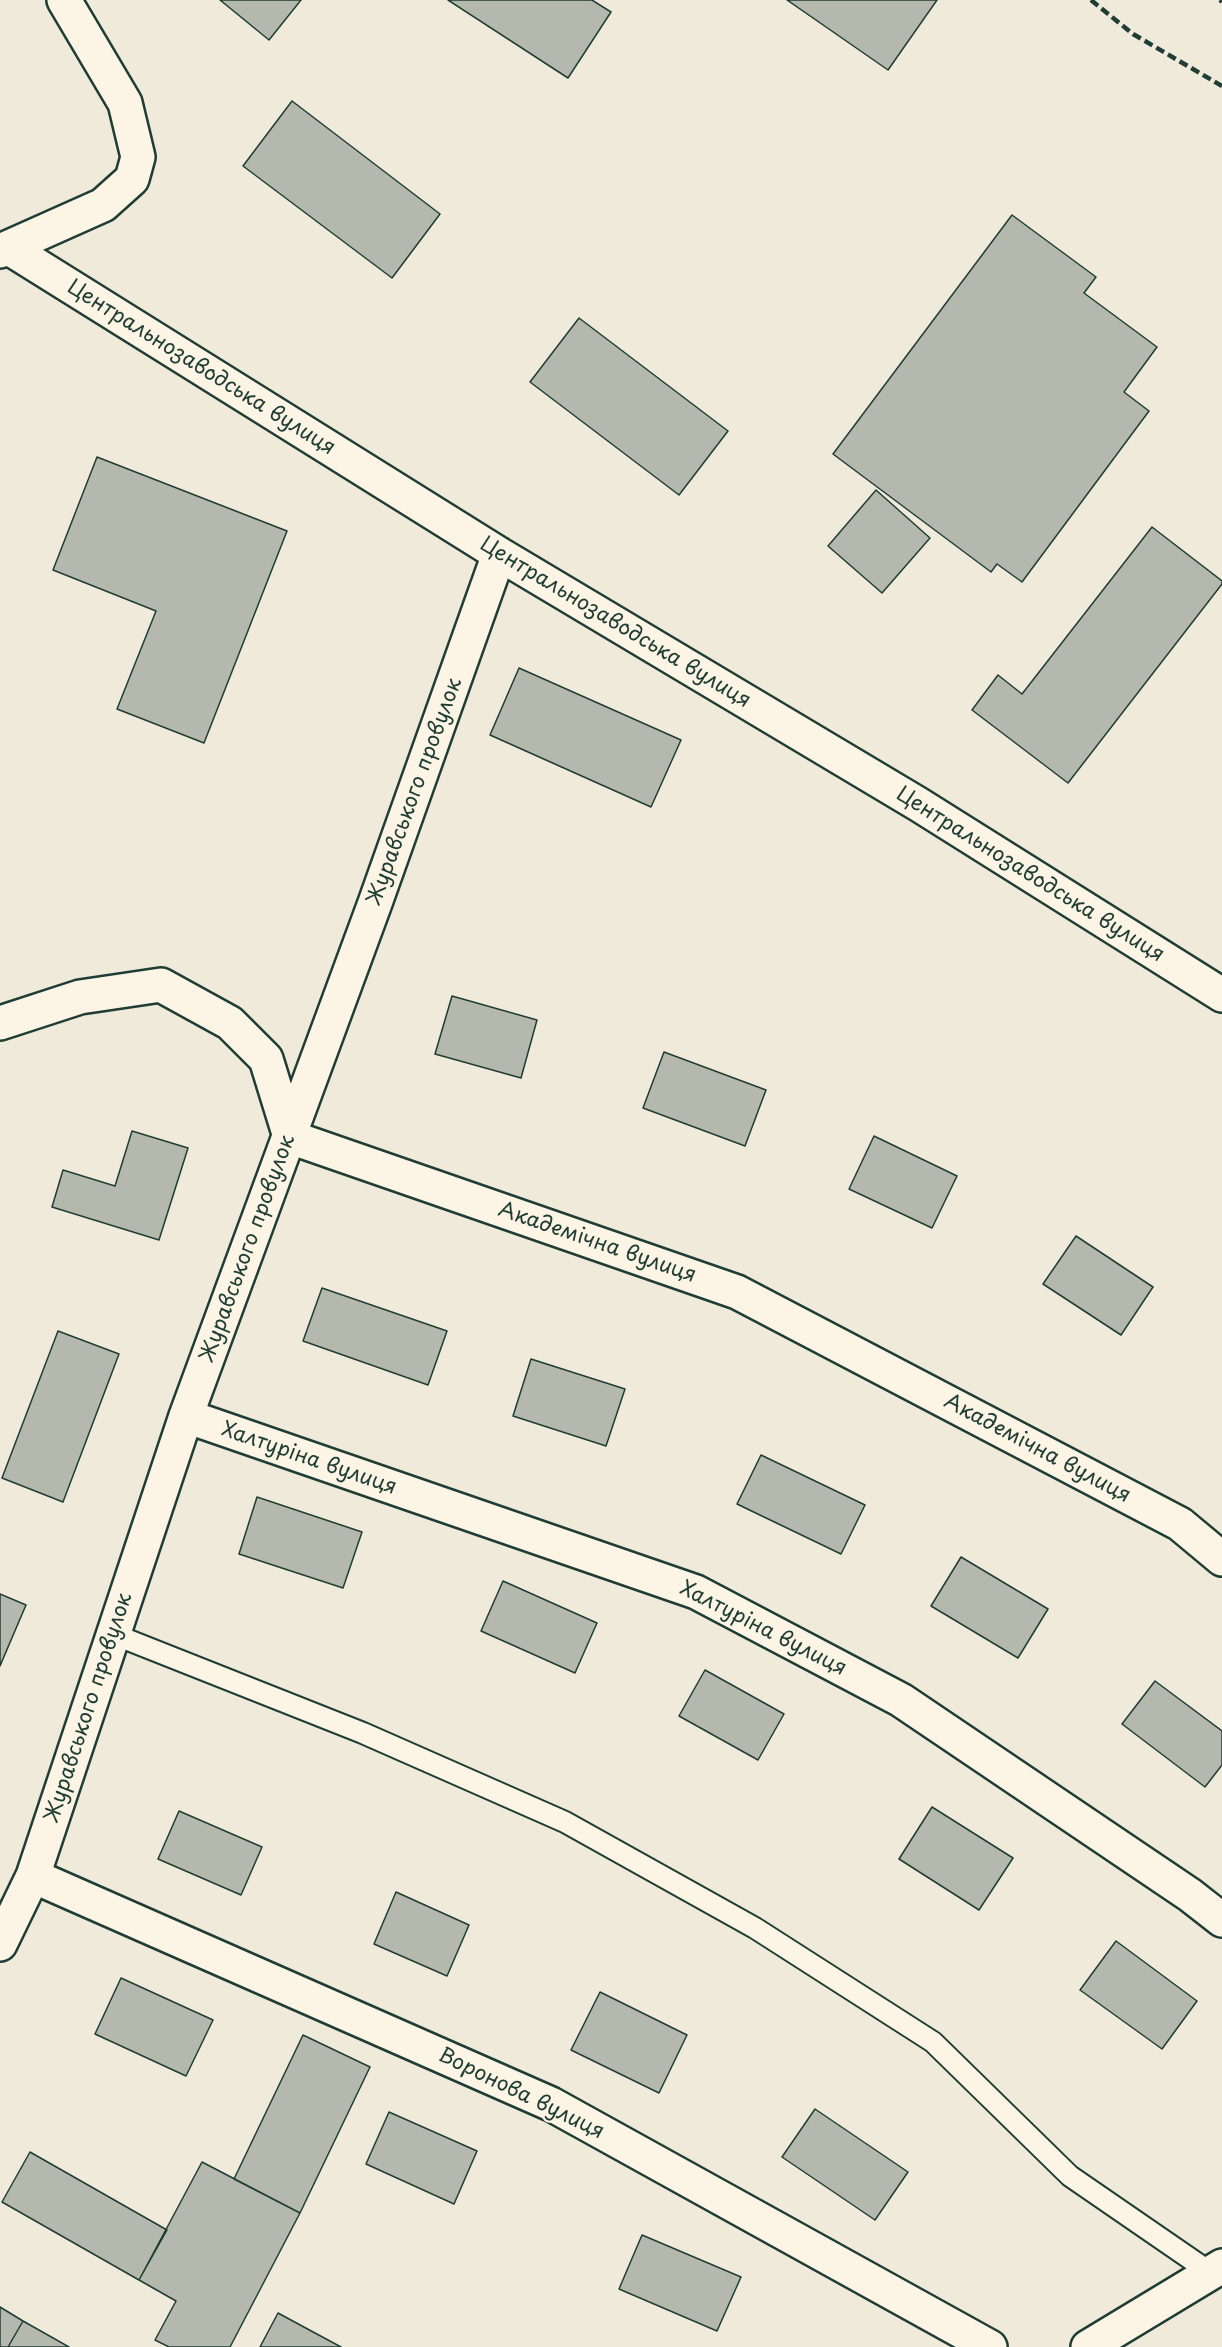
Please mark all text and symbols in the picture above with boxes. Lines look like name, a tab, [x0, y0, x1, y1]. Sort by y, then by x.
street label: Центральнозаводська вулиця	[62, 275, 340, 461]
street label: Центральнозаводська вулиця	[475, 532, 755, 714]
street label: Журавського провулок	[362, 675, 468, 909]
street label: Центральнозаводська вулиця	[891, 782, 1169, 968]
street label: Журавського провулок	[195, 1132, 301, 1366]
street label: Академічна вулиця	[495, 1197, 699, 1289]
street label: Академічна вулиця	[939, 1389, 1135, 1509]
street label: Халтуріна вулиця	[218, 1417, 400, 1501]
street label: Халтуріна вулиця	[676, 1576, 850, 1682]
street label: Журавського провулок	[40, 1590, 138, 1826]
street label: Воронова вулиця	[434, 2043, 608, 2145]

